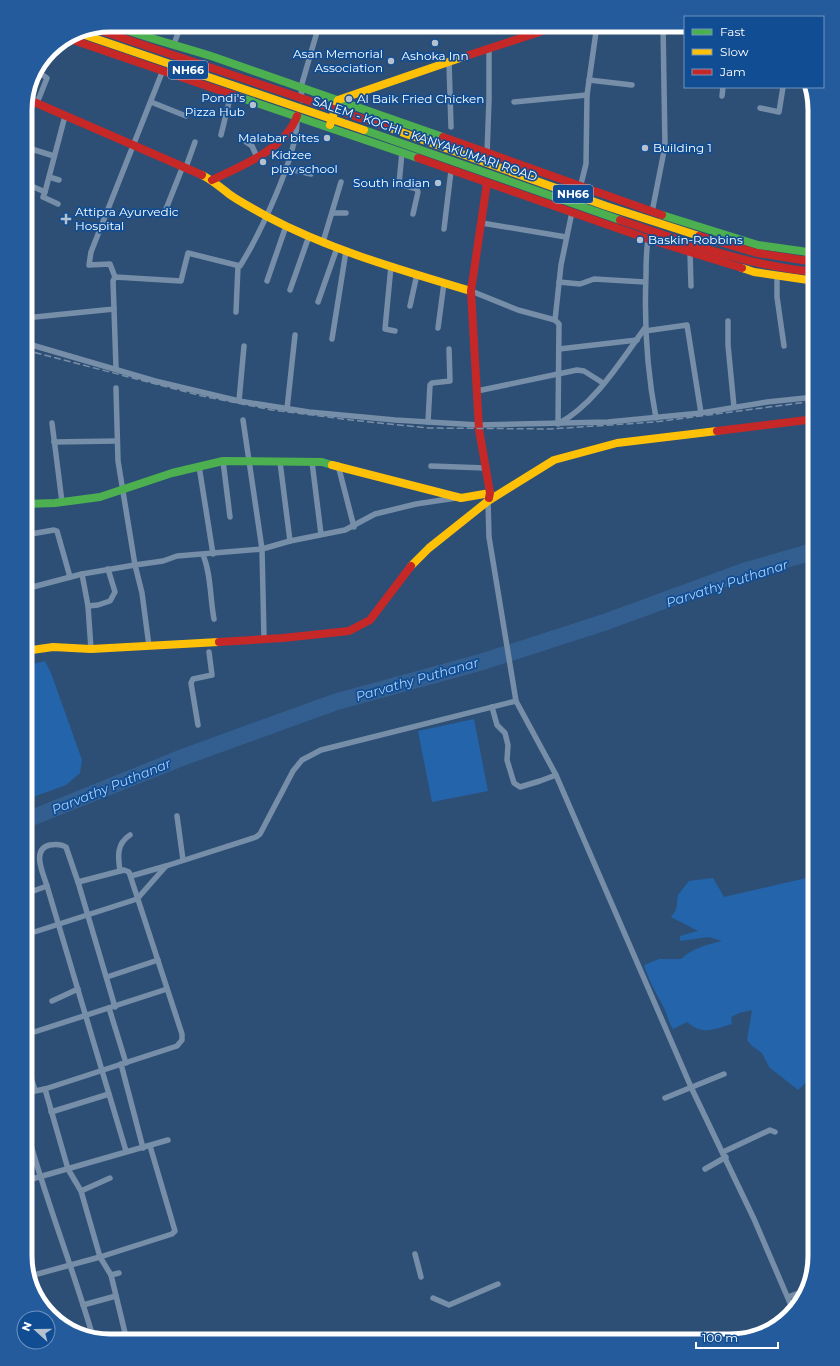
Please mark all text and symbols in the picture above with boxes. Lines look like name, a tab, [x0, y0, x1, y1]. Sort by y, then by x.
legend	[684, 16, 824, 88]
text: Fast	[720, 24, 745, 39]
marker: Ashoka Inn	[430, 38, 440, 48]
text: Slow	[720, 44, 749, 59]
place label: Asan Memorial Association	[293, 46, 383, 75]
place label: Ashoka Inn	[401, 48, 469, 63]
marker: Asan Memorial Association	[386, 56, 396, 66]
road number: NH66	[168, 61, 208, 79]
text: Jam	[719, 64, 746, 79]
place label: Pondi's Pizza Hub	[185, 90, 245, 119]
place label: Al Baik Fried Chicken	[357, 91, 484, 106]
street label: SALEM - KOCHI - KANYAKUMARI ROAD	[311, 93, 540, 184]
marker: Al Baik Fried Chicken	[344, 94, 354, 104]
marker: Pondi's Pizza Hub	[248, 100, 258, 110]
place label: Malabar bites	[238, 130, 319, 145]
marker: Malabar bites	[322, 133, 332, 143]
place label: Building 1	[653, 140, 712, 155]
marker: Building 1	[640, 143, 650, 153]
place label: Kidzee play school	[271, 147, 338, 176]
marker: Kidzee play school	[258, 157, 268, 167]
place label: South indian	[353, 175, 430, 190]
marker: South indian	[433, 178, 443, 188]
road number: NH66	[553, 185, 593, 203]
place label: Attipra Ayurvedic Hospital	[75, 204, 179, 233]
marker: Attipra Ayurvedic Hospital	[60, 213, 72, 225]
place label: Baskin-Robbins	[648, 232, 743, 247]
marker: Baskin-Robbins	[635, 235, 645, 245]
water label: Parvathy Puthanar	[664, 556, 791, 610]
water label: Parvathy Puthanar	[354, 654, 481, 704]
water label: Parvathy Puthanar	[49, 754, 174, 817]
north arrow	[16, 1310, 56, 1350]
text: N	[19, 1320, 35, 1333]
scale bar	[696, 1324, 778, 1350]
text: 100 m	[702, 1330, 738, 1345]

